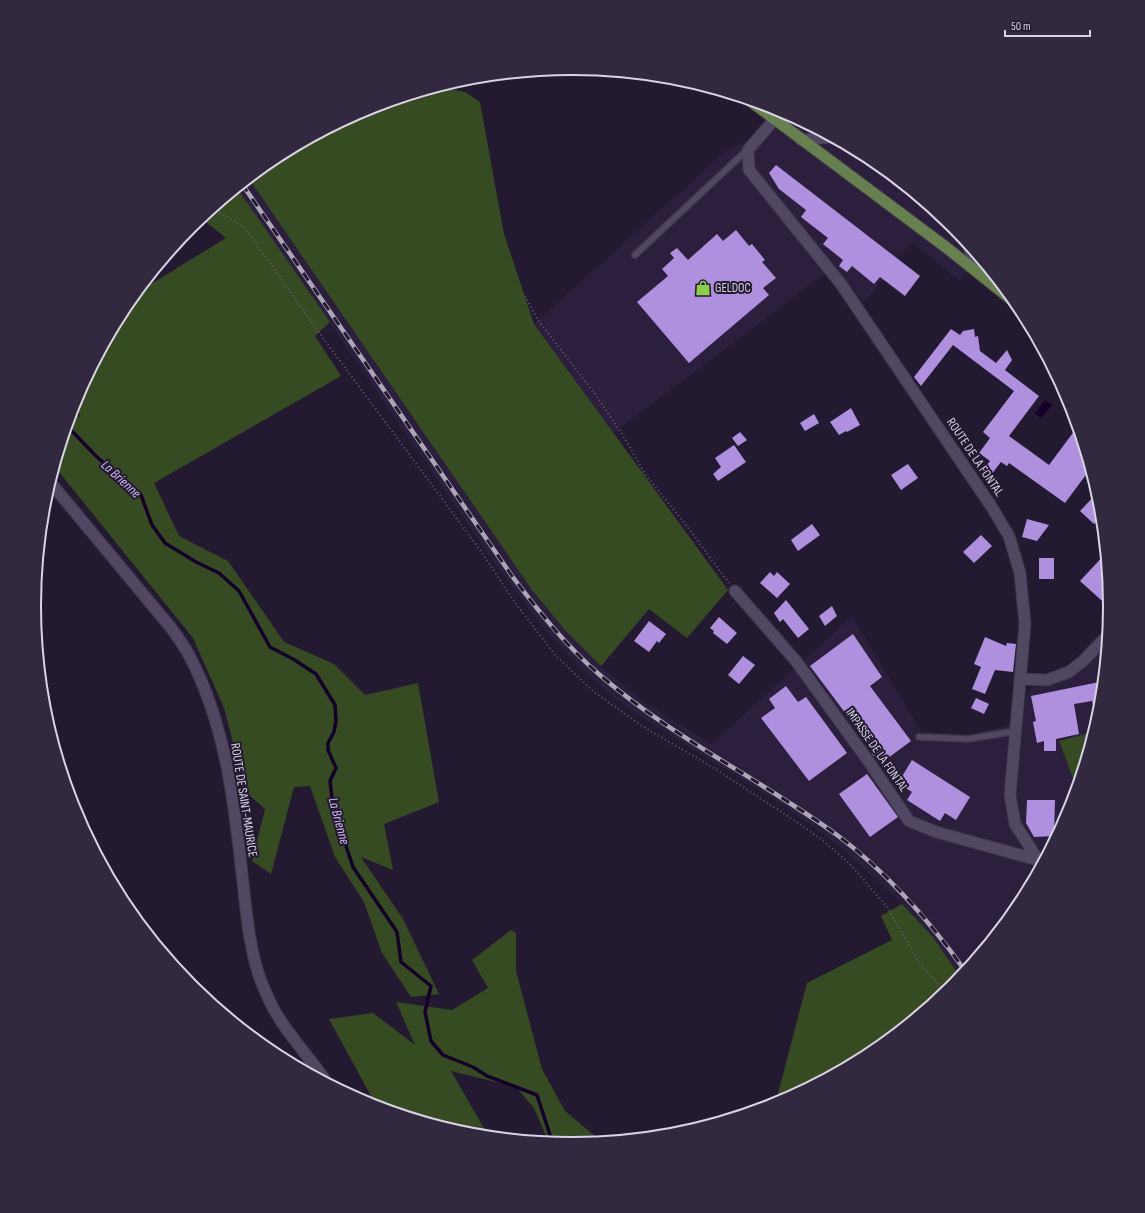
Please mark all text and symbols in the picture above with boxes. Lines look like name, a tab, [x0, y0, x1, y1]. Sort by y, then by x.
scale bar	[1005, 12, 1090, 38]
text: 50 m	[1011, 19, 1031, 34]
shop icon: GELDOC	[694, 279, 712, 297]
place label: GELDOC	[715, 280, 751, 296]
street label: ROUTE DE LA FONTAL	[943, 415, 1007, 499]
water label: La Brienne	[98, 456, 145, 502]
street label: IMPASSE DE LA FONTAL	[842, 705, 912, 795]
street label: ROUTE DE SAINT-MAURICE	[227, 742, 261, 858]
water label: La Brienne	[325, 796, 354, 847]

